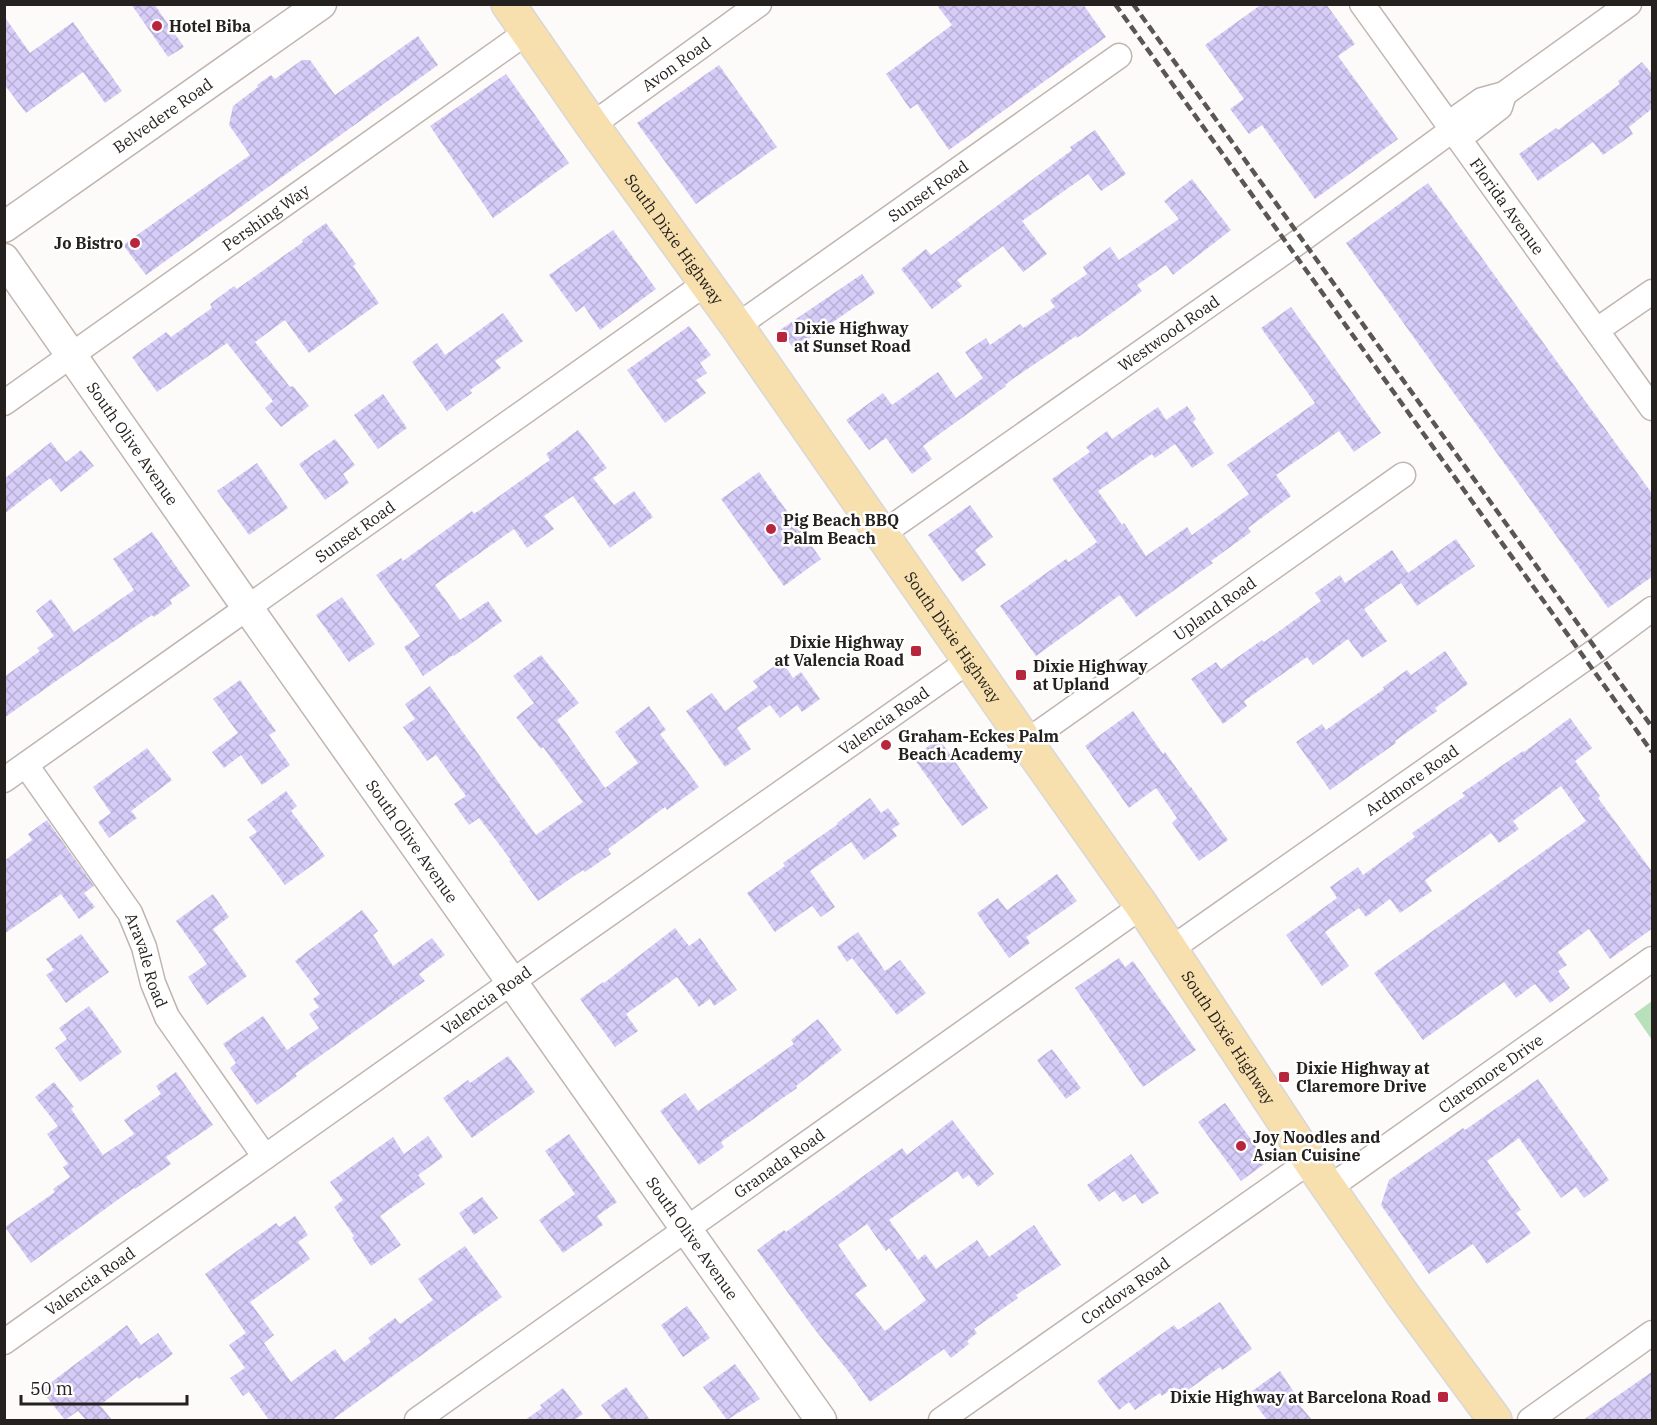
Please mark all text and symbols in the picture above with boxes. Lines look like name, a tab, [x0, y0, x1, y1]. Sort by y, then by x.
place label: Hotel Biba	[169, 16, 251, 36]
marker: Hotel Biba	[150, 19, 164, 33]
street label: Avon Road	[638, 32, 715, 96]
street label: Belvedere Road	[109, 73, 217, 157]
street label: Florida Avenue	[1466, 154, 1549, 259]
street label: Sunset Road	[884, 156, 972, 226]
street label: South Dixie Highway	[621, 170, 728, 309]
street label: Pershing Way	[218, 179, 314, 255]
place label: Jo Bistro	[54, 233, 123, 253]
marker: Jo Bistro	[128, 236, 142, 250]
street label: Westwood Road	[1114, 291, 1223, 375]
place label: Dixie Highway at Sunset Road	[794, 318, 911, 356]
marker: Dixie Highway at Sunset Road	[775, 330, 789, 344]
street label: South Olive Avenue	[83, 378, 183, 509]
street label: Sunset Road	[311, 496, 399, 567]
place label: Pig Beach BBQ Palm Beach	[783, 510, 899, 548]
marker: Pig Beach BBQ Palm Beach	[764, 522, 778, 536]
street label: South Dixie Highway	[900, 567, 1006, 707]
street label: Upland Road	[1169, 572, 1260, 645]
place label: Dixie Highway at Valencia Road	[774, 632, 905, 670]
marker: Dixie Highway at Valencia Road	[909, 644, 923, 658]
place label: Dixie Highway at Upland	[1033, 656, 1148, 694]
marker: Dixie Highway at Upland	[1014, 668, 1028, 682]
street label: Valencia Road	[835, 682, 933, 759]
place label: Graham-Eckes Palm Beach Academy	[898, 726, 1059, 764]
marker: Graham-Eckes Palm Beach Academy	[879, 738, 893, 752]
street label: Ardmore Road	[1361, 740, 1462, 820]
street label: South Olive Avenue	[362, 776, 463, 906]
street label: Aravale Road	[121, 910, 172, 1011]
street label: Valencia Road	[437, 961, 535, 1039]
street label: South Dixie Highway	[1177, 967, 1280, 1108]
street label: Claremore Drive	[1434, 1030, 1547, 1117]
place label: Dixie Highway at Claremore Drive	[1296, 1058, 1429, 1096]
marker: Dixie Highway at Claremore Drive	[1277, 1070, 1291, 1084]
street label: Granada Road	[730, 1124, 829, 1202]
place label: Joy Noodles and Asian Cuisine	[1253, 1127, 1380, 1165]
marker: Joy Noodles and Asian Cuisine	[1234, 1139, 1248, 1153]
street label: South Olive Avenue	[642, 1173, 743, 1304]
street label: Valencia Road	[41, 1242, 139, 1320]
street label: Cordova Road	[1077, 1253, 1174, 1329]
scale bar	[21, 1368, 188, 1406]
text: 50 m	[30, 1377, 73, 1400]
place label: Dixie Highway at Barcelona Road	[1170, 1387, 1431, 1407]
marker: Dixie Highway at Barcelona Road	[1436, 1390, 1450, 1404]

